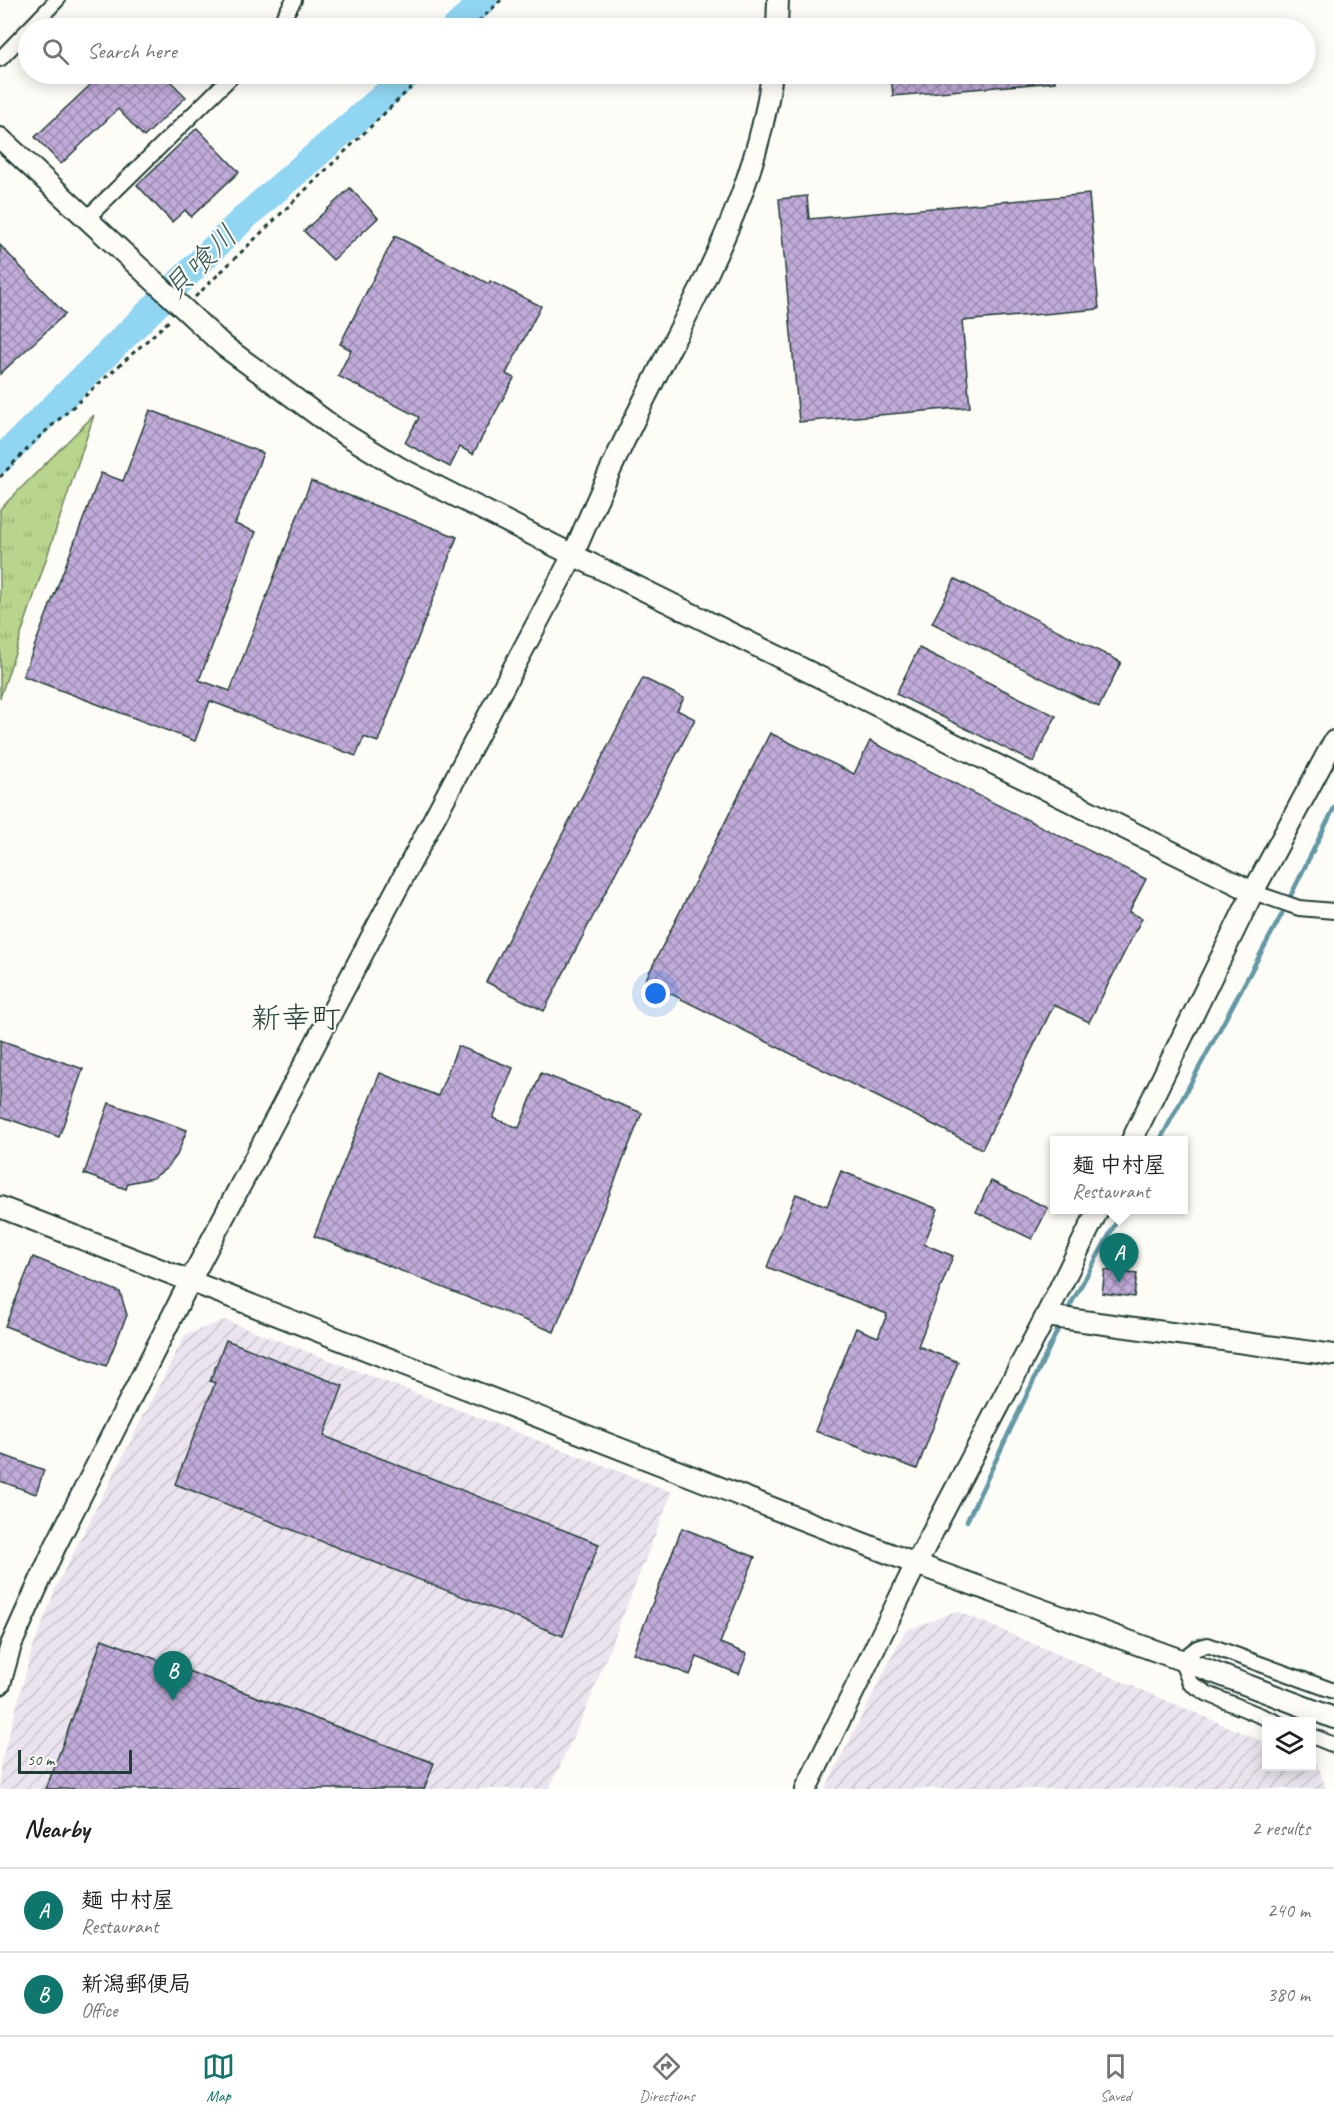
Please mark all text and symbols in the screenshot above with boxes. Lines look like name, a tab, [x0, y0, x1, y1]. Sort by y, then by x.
search box	[18, 18, 1316, 84]
icon: search	[39, 35, 72, 68]
text: Search here	[87, 37, 177, 65]
water label: 貝喰川	[155, 217, 245, 307]
your location	[641, 979, 670, 1008]
district label: 新幸町	[251, 999, 341, 1037]
popup	[1050, 1136, 1188, 1214]
text: 麺 中村屋	[1072, 1151, 1166, 1179]
text: Restaurant	[1072, 1179, 1150, 1204]
pin: A	[1100, 1234, 1138, 1283]
pin: B	[154, 1652, 192, 1701]
map controls	[1262, 1717, 1316, 1771]
button: layers	[1262, 1717, 1316, 1771]
scale bar	[18, 1747, 132, 1774]
text: 50 m	[27, 1750, 54, 1770]
text: Nearby	[24, 1812, 89, 1845]
text: 2 results	[1251, 1816, 1310, 1841]
text: 麺 中村屋	[81, 1886, 174, 1914]
text: A	[38, 1898, 49, 1923]
text: 240 m	[1267, 1898, 1310, 1923]
text: Restaurant	[81, 1914, 158, 1939]
text: 新潟郵便局	[81, 1970, 191, 1998]
text: B	[38, 1982, 49, 2007]
text: 380 m	[1267, 1982, 1310, 2007]
text: Office	[81, 1998, 118, 2023]
tab: Map	[202, 2050, 235, 2106]
tab: Directions	[639, 2050, 695, 2106]
tab: Saved	[1099, 2050, 1132, 2106]

